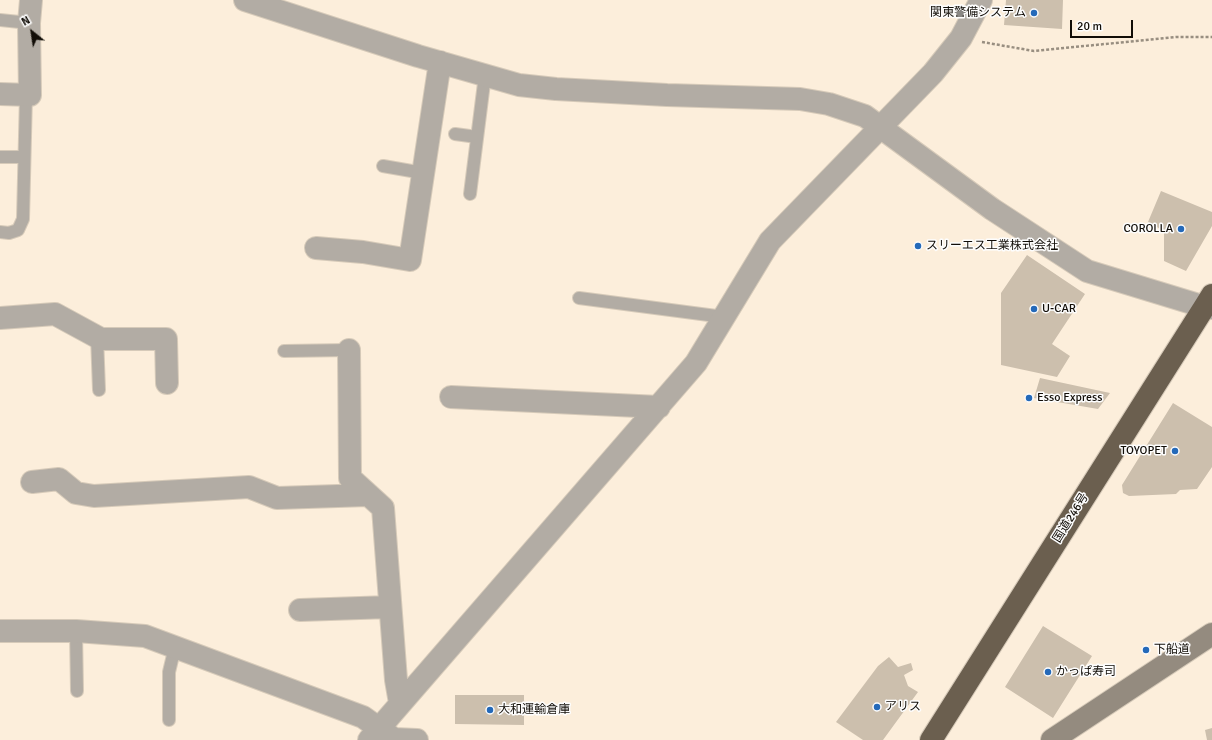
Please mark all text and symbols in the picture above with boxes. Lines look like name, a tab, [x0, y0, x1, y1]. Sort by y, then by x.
place label: 関東警備システム	[930, 6, 1026, 20]
marker: 関東警備システム	[1029, 8, 1039, 18]
north arrow	[12, 12, 52, 52]
scale bar	[1072, 12, 1135, 38]
text: N	[19, 14, 32, 29]
text: 20 m	[1077, 19, 1102, 34]
place label: COROLLA	[1123, 222, 1173, 236]
marker: COROLLA	[1176, 224, 1186, 234]
place label: スリーエス工業株式会社	[926, 239, 1058, 253]
marker: スリーエス工業株式会社	[913, 241, 923, 251]
place label: U-CAR	[1042, 302, 1076, 316]
marker: U-CAR	[1029, 304, 1039, 314]
place label: Esso Express	[1037, 391, 1103, 405]
marker: Esso Express	[1024, 393, 1034, 403]
place label: TOYOPET	[1121, 444, 1167, 458]
marker: TOYOPET	[1170, 446, 1180, 456]
street label: 国道246号	[1050, 491, 1092, 545]
place label: 下船道	[1154, 643, 1190, 657]
marker: 下船道	[1141, 645, 1151, 655]
place label: かっぱ寿司	[1056, 665, 1116, 679]
marker: かっぱ寿司	[1043, 667, 1053, 677]
place label: アリス	[885, 700, 921, 714]
marker: アリス	[872, 702, 882, 712]
place label: 大和運輸倉庫	[498, 703, 570, 717]
marker: 大和運輸倉庫	[485, 705, 495, 715]

